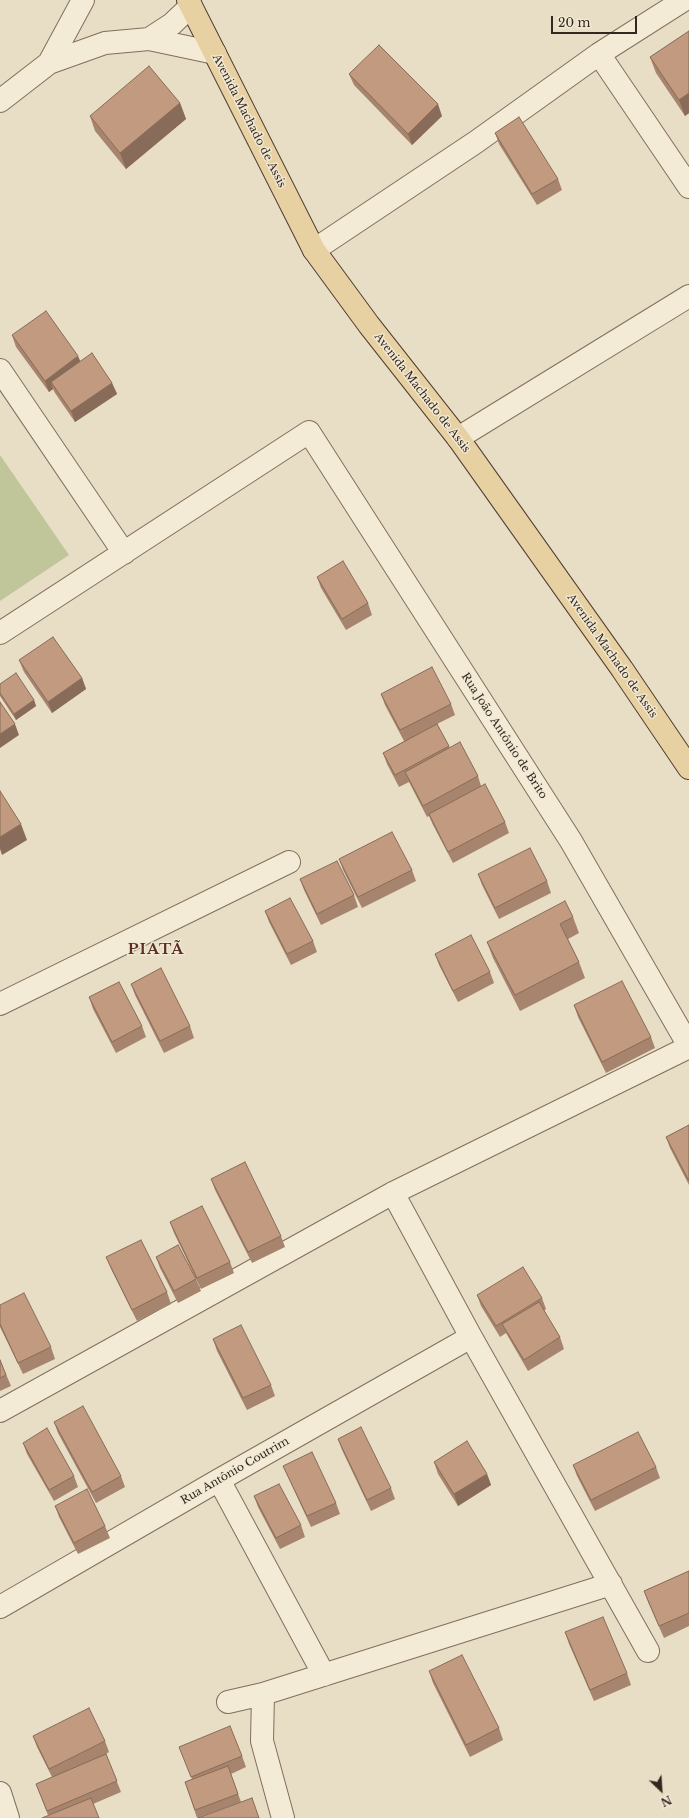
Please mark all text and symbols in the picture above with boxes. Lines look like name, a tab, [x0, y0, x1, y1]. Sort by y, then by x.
scale bar	[553, 8, 639, 34]
text: 20 m	[558, 15, 590, 30]
street label: Avenida Machado de Assis	[209, 52, 289, 190]
street label: Avenida Machado de Assis	[371, 331, 473, 455]
street label: Avenida Machado de Assis	[564, 592, 660, 720]
street label: Rua João Antônio de Brito	[458, 670, 550, 802]
district label: PIATÃ	[128, 941, 184, 959]
street label: Rua Antônio Coutrim	[179, 1435, 291, 1507]
north arrow	[641, 1770, 681, 1810]
text: N	[658, 1792, 674, 1809]

